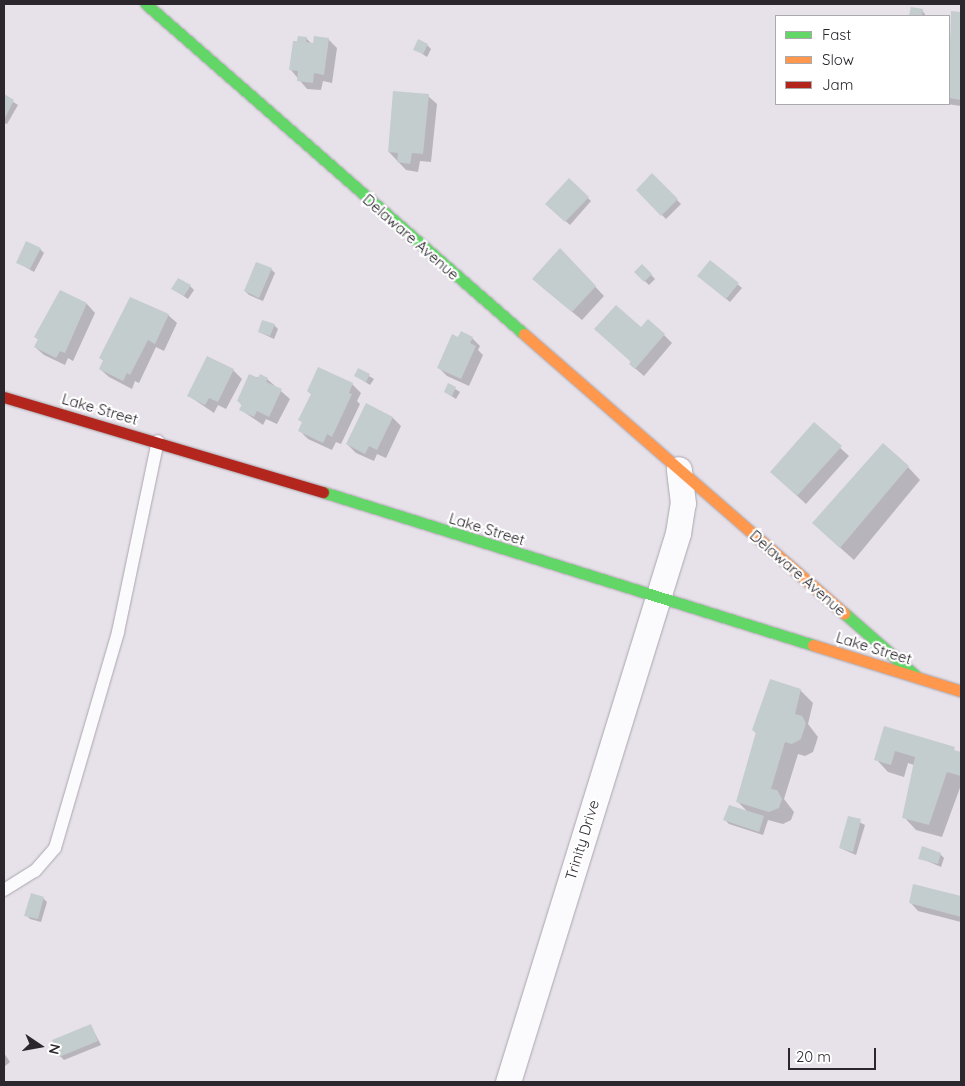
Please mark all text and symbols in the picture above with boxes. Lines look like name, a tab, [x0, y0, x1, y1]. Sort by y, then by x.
legend	[775, 15, 950, 105]
text: Fast	[822, 25, 851, 44]
text: Slow	[822, 50, 854, 69]
text: Jam	[822, 75, 853, 94]
street label: Delaware Avenue	[359, 190, 463, 284]
street label: Lake Street	[60, 390, 140, 428]
street label: Lake Street	[447, 509, 527, 549]
street label: Delaware Avenue	[746, 526, 850, 620]
street label: Lake Street	[834, 628, 914, 668]
street label: Trinity Drive	[561, 798, 603, 882]
north arrow	[15, 1021, 65, 1071]
scale bar	[790, 1038, 878, 1070]
text: N	[45, 1042, 65, 1056]
text: 20 m	[796, 1047, 831, 1066]

